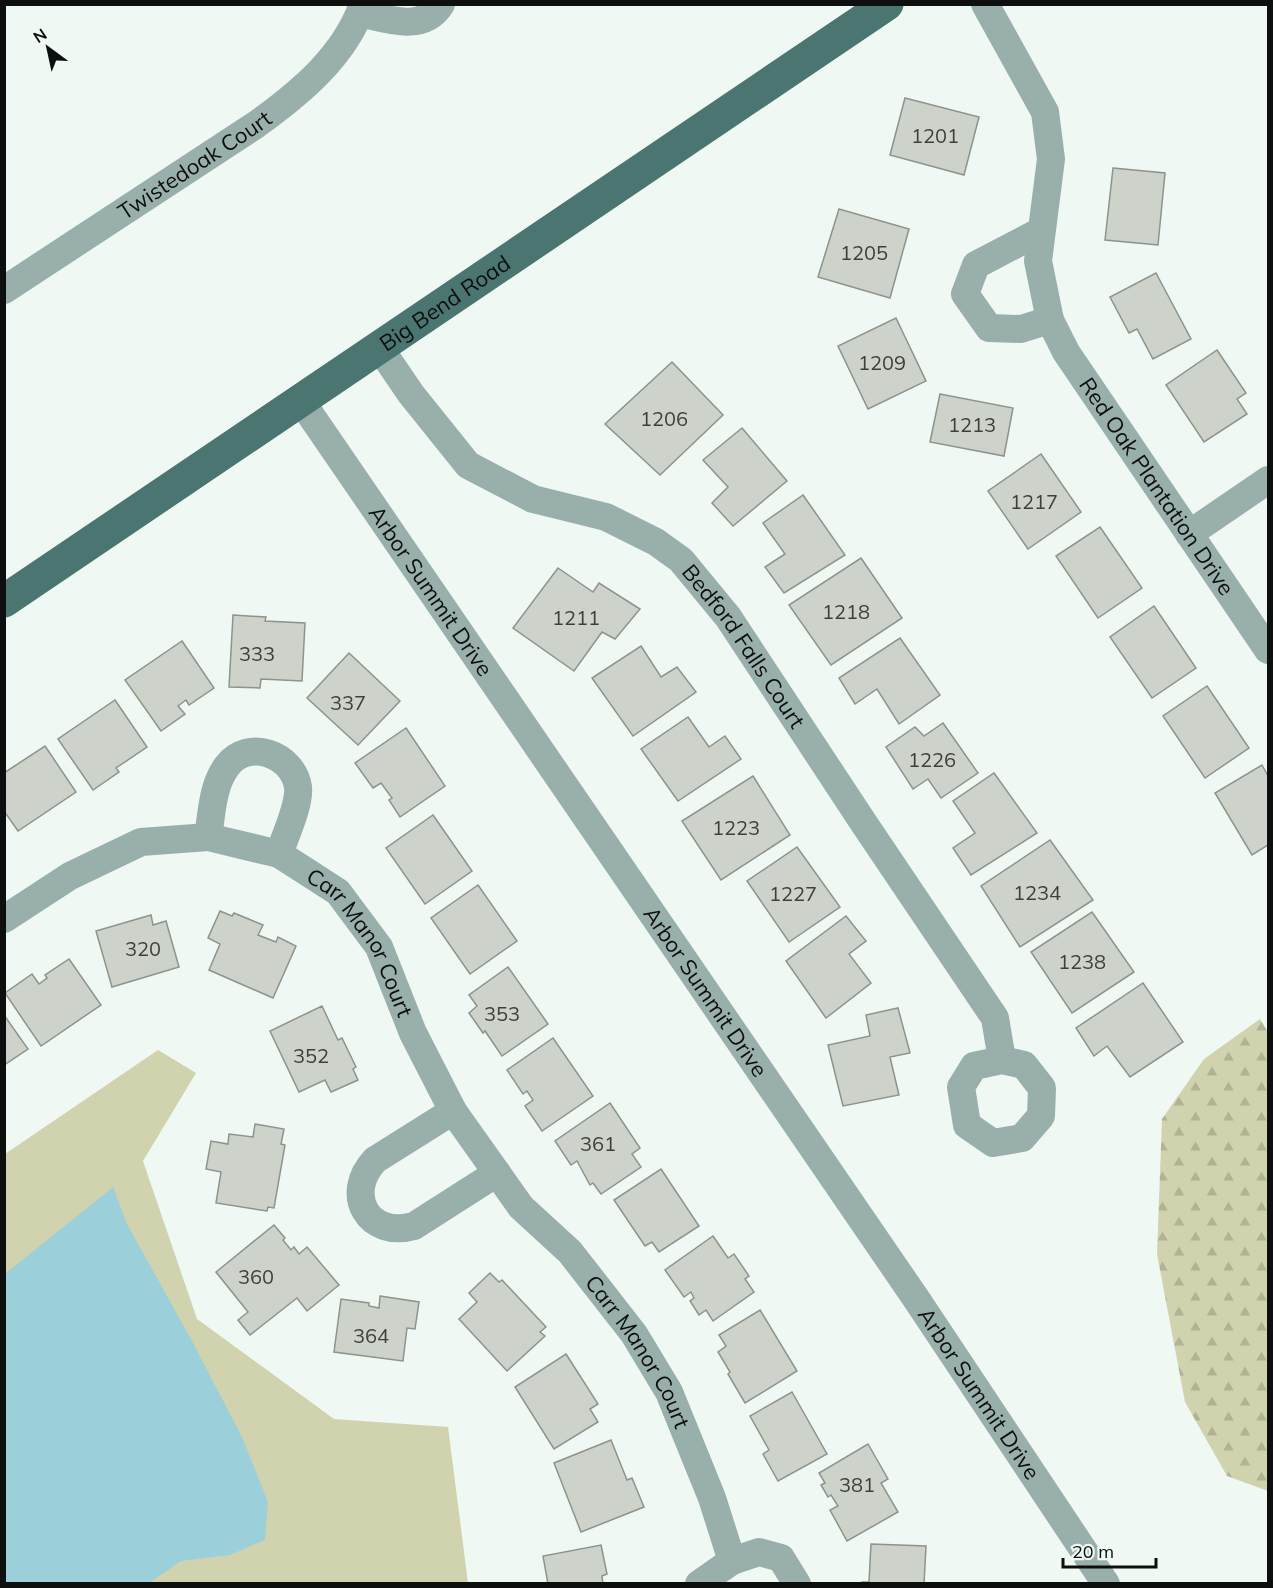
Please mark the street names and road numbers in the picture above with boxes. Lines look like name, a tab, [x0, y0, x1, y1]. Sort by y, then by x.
street label: Twistedoak Court	[112, 104, 277, 226]
street label: Big Bend Road	[374, 249, 516, 357]
street label: Red Oak Plantation Drive	[1073, 372, 1241, 601]
street label: Arbor Summit Drive	[363, 500, 499, 681]
street label: Bedford Falls Court	[676, 558, 812, 734]
street label: Carr Manor Court	[302, 862, 419, 1021]
street label: Arbor Summit Drive	[637, 901, 774, 1082]
street label: Carr Manor Court	[579, 1269, 696, 1433]
street label: Arbor Summit Drive	[912, 1302, 1046, 1485]

